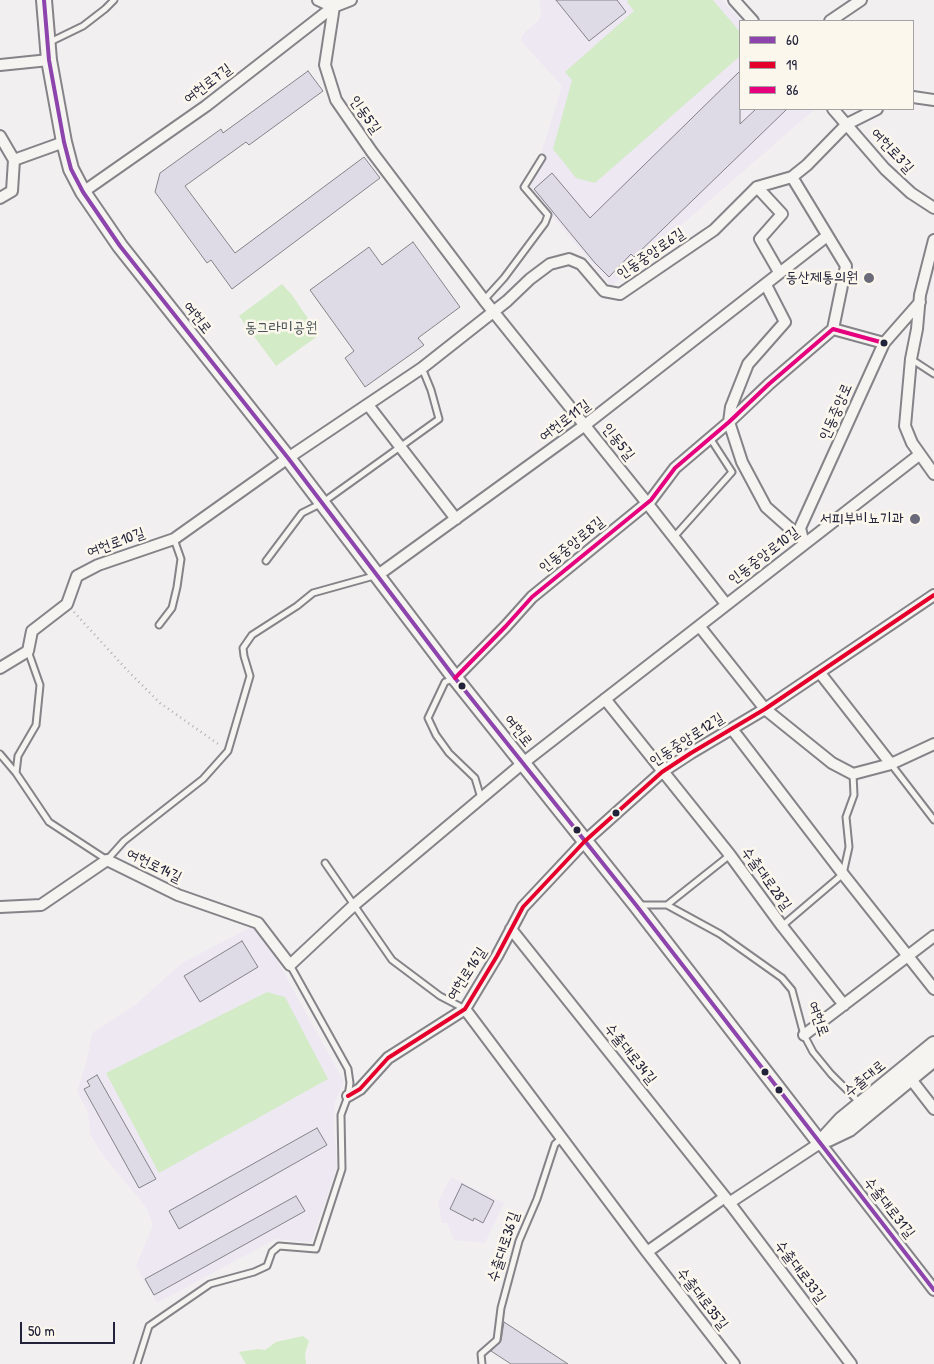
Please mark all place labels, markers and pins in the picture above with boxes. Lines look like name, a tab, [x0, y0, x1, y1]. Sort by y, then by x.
place label: 동산제통의원	[786, 269, 858, 287]
marker: 동산제통의원	[862, 271, 876, 285]
unlabelled marker	[879, 338, 889, 348]
place label: 서피부비뇨기과	[820, 510, 904, 528]
marker: 서피부비뇨기과	[908, 512, 922, 526]
unlabelled marker	[457, 681, 467, 691]
unlabelled marker	[611, 808, 621, 818]
unlabelled marker	[572, 825, 582, 835]
unlabelled marker	[760, 1067, 770, 1077]
unlabelled marker	[774, 1085, 784, 1095]

